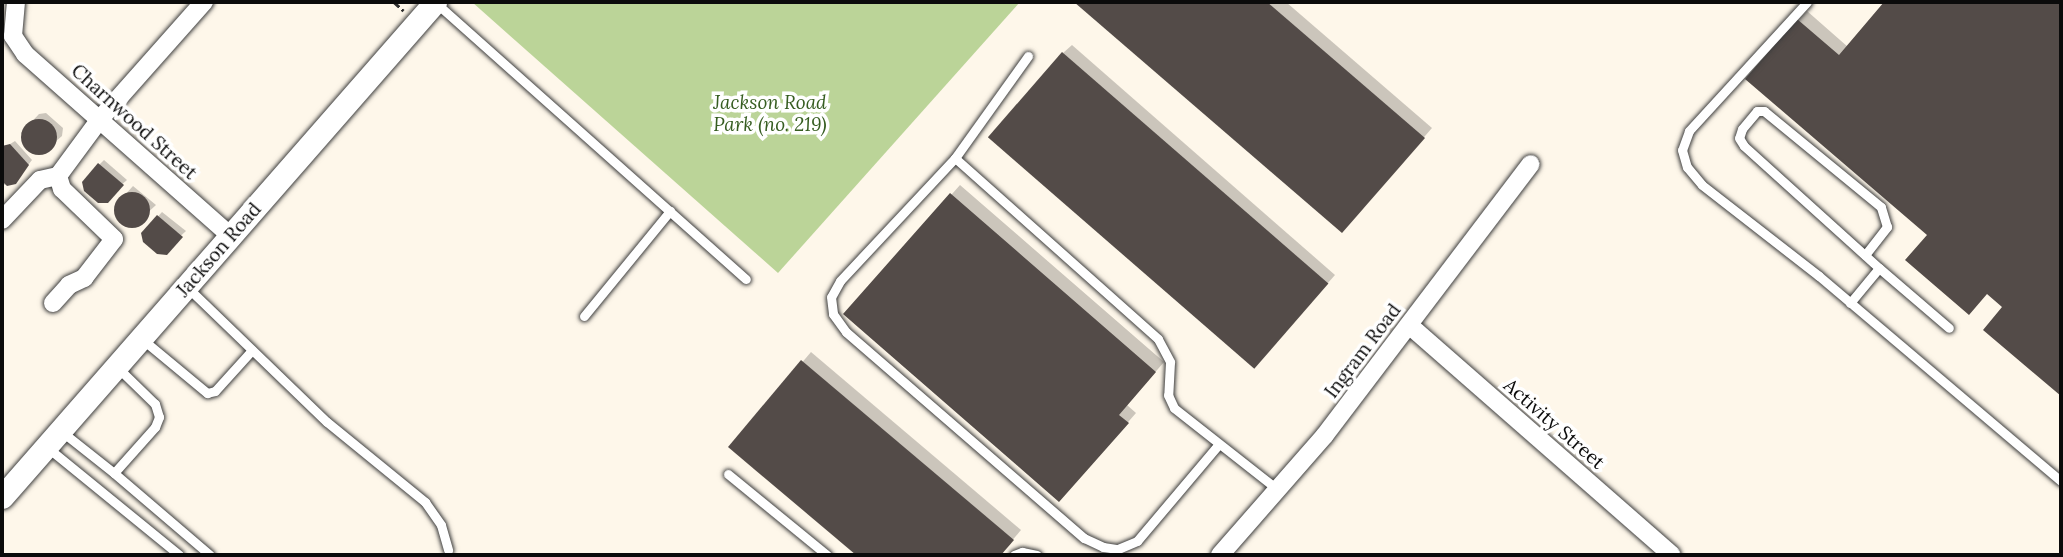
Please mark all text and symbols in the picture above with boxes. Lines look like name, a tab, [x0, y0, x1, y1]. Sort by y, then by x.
street label: Charnwood Street	[66, 60, 202, 184]
park label: Jackson Road Park (no. 219)	[713, 92, 827, 136]
street label: Jackson Road	[172, 198, 266, 302]
street label: Ingram Road	[1320, 299, 1406, 403]
street label: Activity Street	[1499, 374, 1609, 474]

